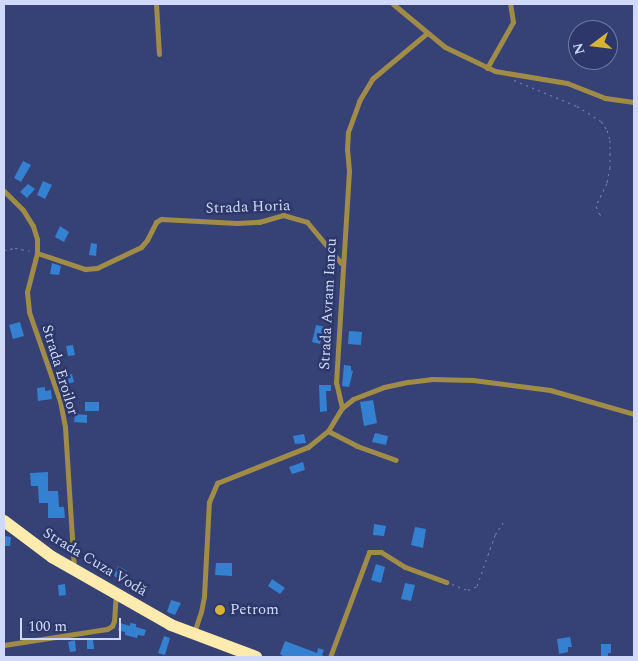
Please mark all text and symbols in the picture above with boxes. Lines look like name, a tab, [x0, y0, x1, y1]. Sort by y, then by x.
north arrow	[568, 20, 618, 70]
text: N	[567, 41, 591, 57]
street label: Strada Horia	[205, 197, 291, 217]
street label: Strada Avram Iancu	[316, 238, 340, 370]
street label: Strada Eroilor	[38, 323, 82, 417]
street label: Strada Cuza Vodă	[40, 524, 150, 600]
place label: Petrom	[230, 601, 279, 619]
marker: Petrom	[214, 604, 226, 616]
scale bar	[22, 608, 124, 640]
text: 100 m	[28, 615, 67, 638]

